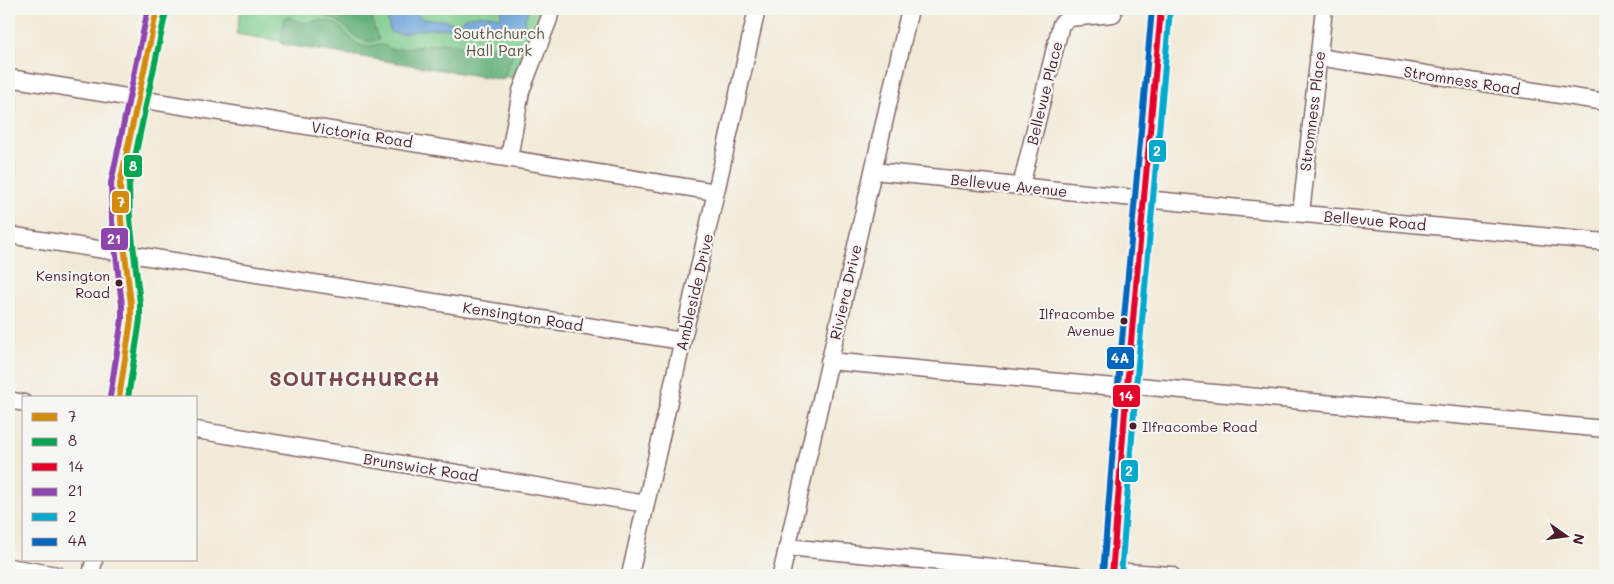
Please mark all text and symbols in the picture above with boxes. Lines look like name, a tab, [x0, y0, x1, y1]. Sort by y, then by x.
park label: Southchurch Hall Park	[454, 23, 544, 60]
street label: Bellevue Place	[1021, 39, 1067, 147]
street label: Stromness Place	[1295, 50, 1329, 172]
street label: Stromness Road	[1402, 61, 1522, 99]
street label: Victoria Road	[310, 116, 414, 152]
line badge: 2	[1148, 139, 1167, 163]
text: 2	[1153, 141, 1161, 160]
line badge: 8	[123, 154, 143, 178]
text: 8	[129, 156, 138, 175]
street label: Bellevue Avenue	[950, 169, 1068, 201]
line badge: 7	[111, 190, 130, 214]
text: 7	[117, 192, 125, 211]
street label: Bellevue Road	[1323, 206, 1427, 234]
line badge: 21	[100, 227, 129, 251]
text: 21	[107, 229, 121, 248]
street label: Ambleside Drive	[671, 231, 717, 353]
street label: Riviera Drive	[824, 242, 866, 342]
place label: Kensington Road	[36, 266, 110, 302]
marker: Kensington Road	[114, 278, 124, 288]
street label: Kensington Road	[461, 297, 585, 335]
place label: Ilfracombe Avenue	[1039, 304, 1115, 340]
marker: Ilfracombe Avenue	[1119, 316, 1129, 326]
line badge: 4A	[1106, 346, 1135, 370]
text: 4A	[1111, 348, 1130, 367]
district label: SOUTHCHURCH	[269, 365, 441, 391]
line badge: 14	[1112, 384, 1141, 408]
text: 14	[1118, 386, 1134, 405]
legend	[22, 396, 198, 562]
text: 7	[68, 406, 76, 426]
place label: Ilfracombe Road	[1142, 417, 1258, 436]
marker: Ilfracombe Road	[1128, 421, 1138, 431]
text: 8	[68, 430, 77, 450]
street label: Brunswick Road	[362, 448, 480, 486]
text: 14	[68, 456, 84, 476]
line badge: 2	[1120, 459, 1139, 483]
text: 2	[1125, 461, 1133, 480]
text: 21	[68, 480, 83, 500]
text: 2	[68, 506, 76, 526]
north arrow	[1542, 512, 1592, 562]
text: 4A	[68, 530, 87, 550]
text: N	[1569, 532, 1590, 547]

